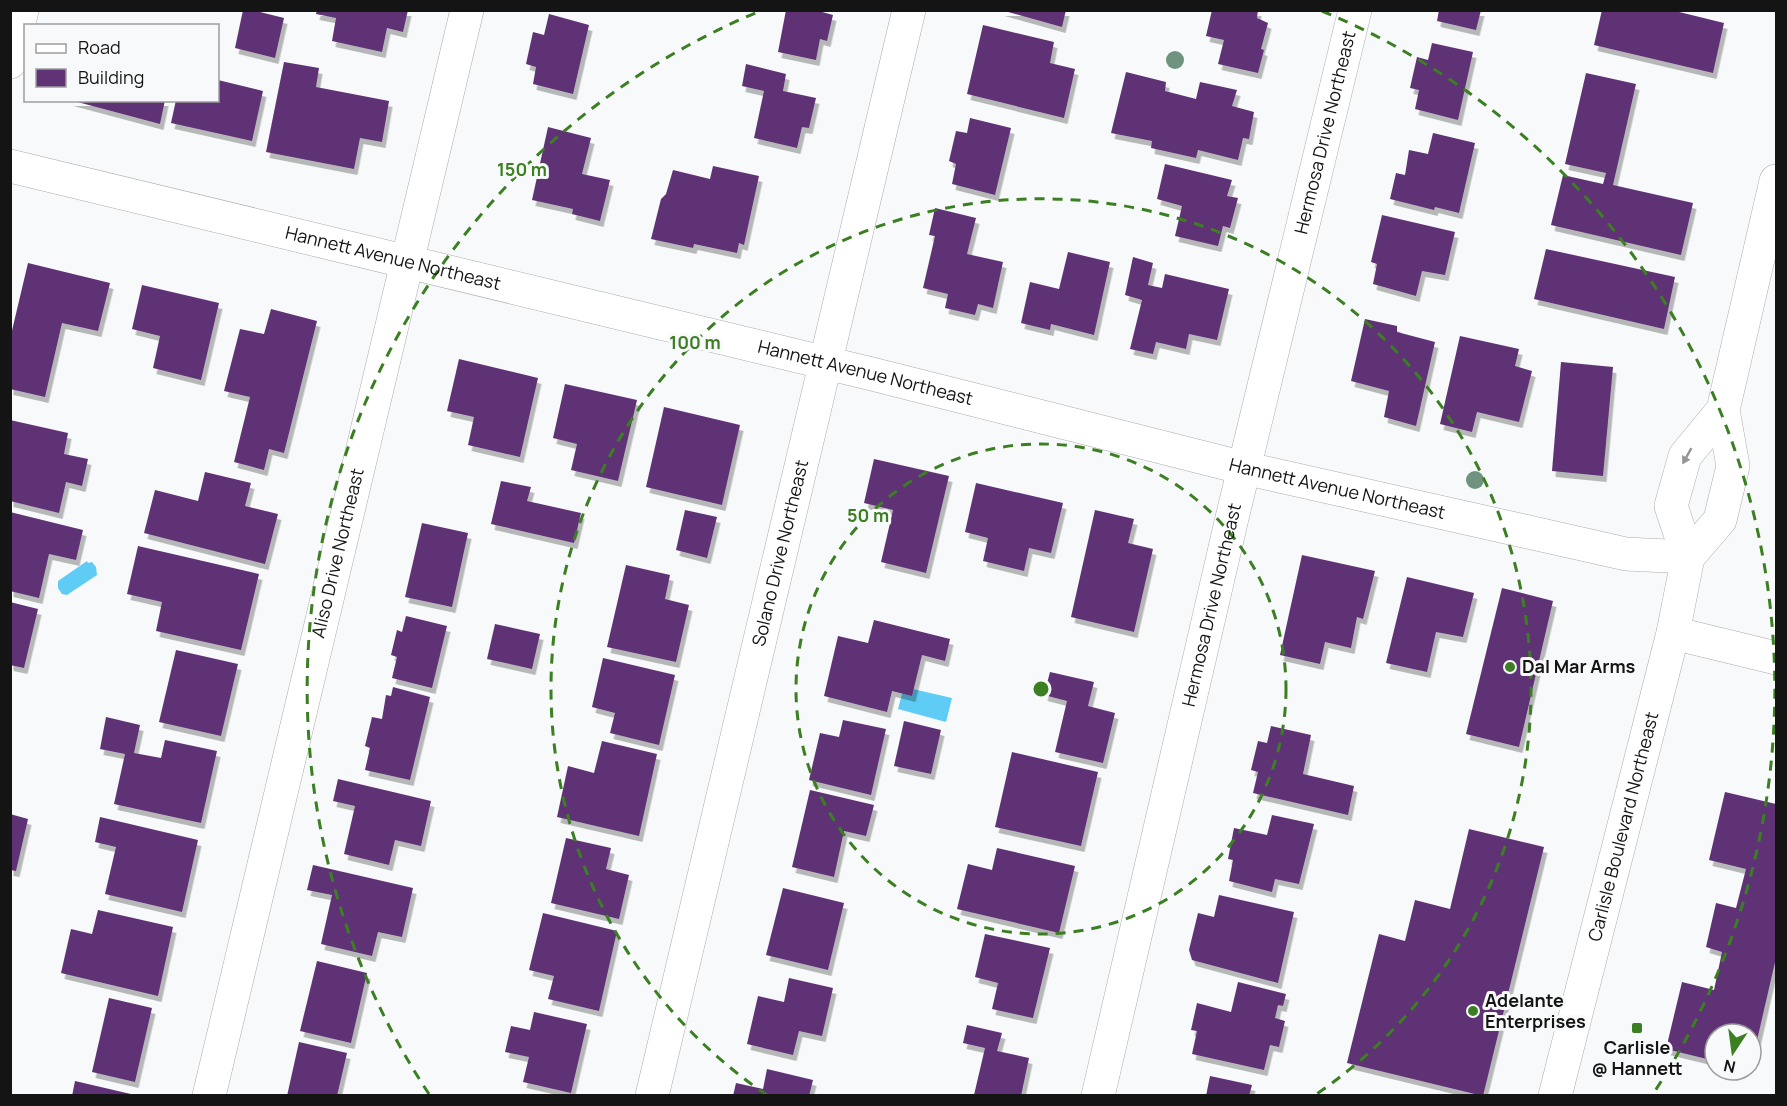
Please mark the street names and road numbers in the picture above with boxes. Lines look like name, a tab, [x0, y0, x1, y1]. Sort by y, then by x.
street label: Hermosa Drive Northeast	[1288, 28, 1361, 236]
street label: Hannett Avenue Northeast	[283, 220, 503, 295]
street label: Hannett Avenue Northeast	[756, 334, 976, 410]
street label: Hannett Avenue Northeast	[1227, 452, 1448, 524]
street label: Solano Drive Northeast	[746, 457, 813, 648]
street label: Aliso Drive Northeast	[305, 466, 369, 640]
street label: Hermosa Drive Northeast	[1176, 501, 1246, 709]
street label: Carlisle Boulevard Northeast	[1582, 709, 1663, 944]

